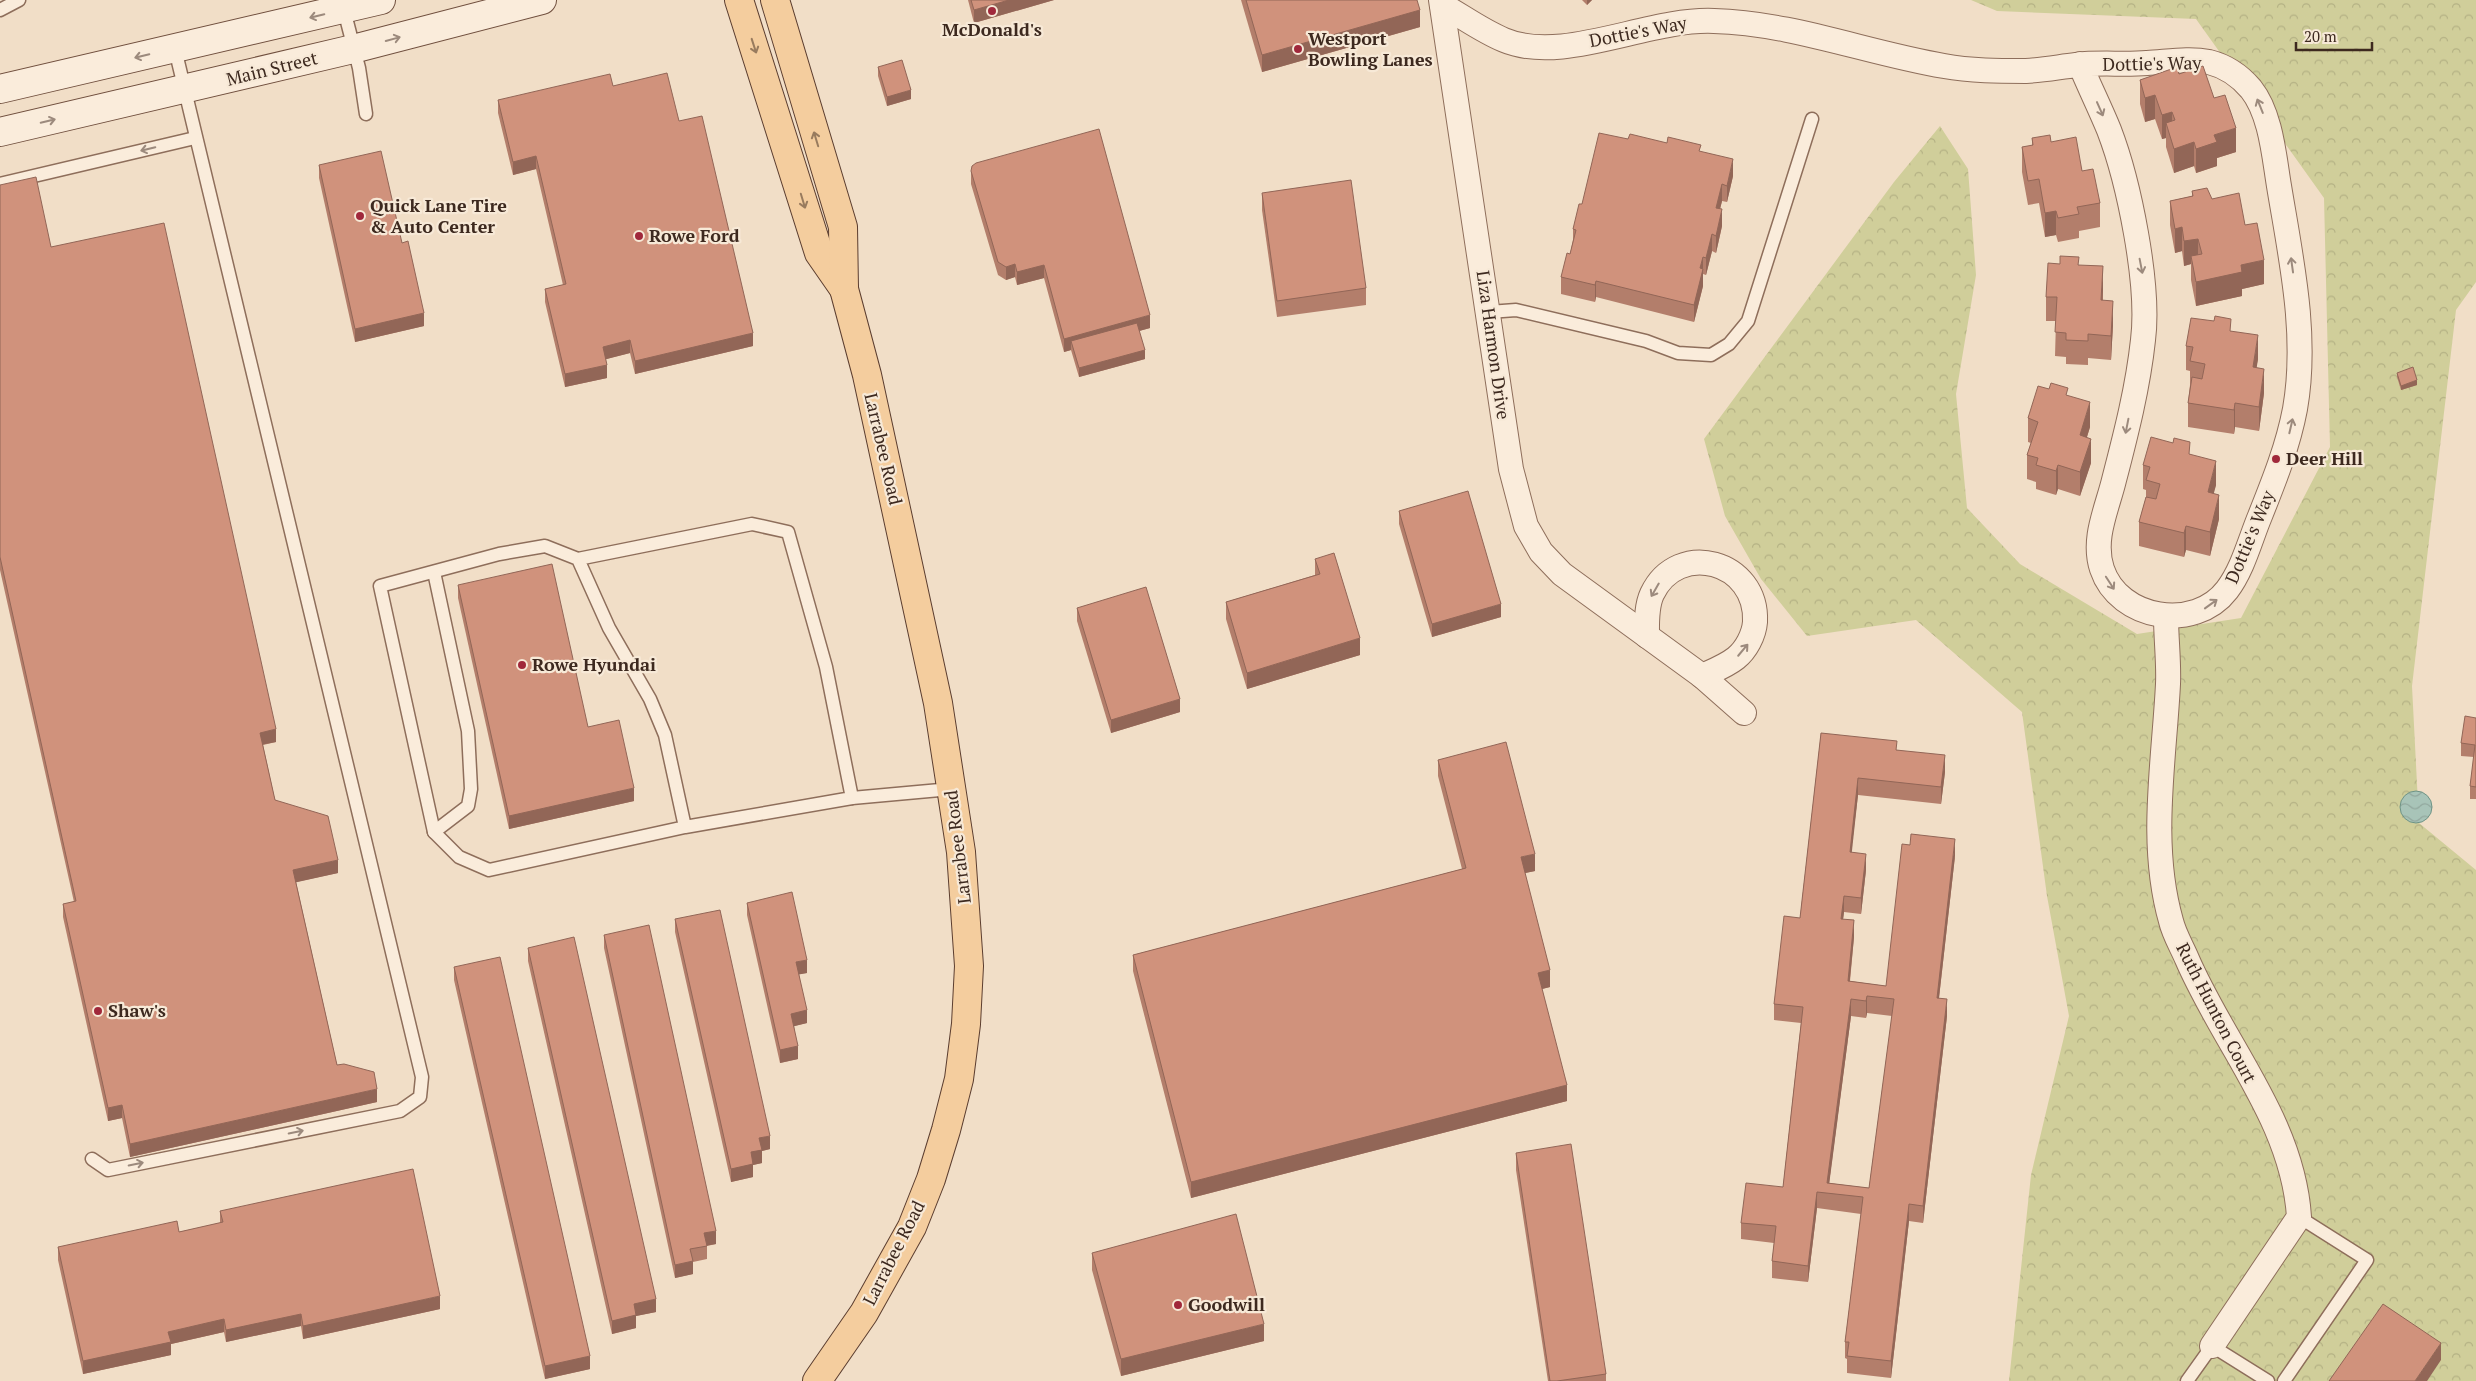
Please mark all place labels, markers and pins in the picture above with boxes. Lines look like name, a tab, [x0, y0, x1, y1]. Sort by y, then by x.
marker: McDonald's	[986, 5, 998, 17]
place label: McDonald's	[942, 17, 1042, 41]
place label: Westport Bowling Lanes	[1308, 26, 1433, 71]
marker: Westport Bowling Lanes	[1292, 43, 1304, 55]
place label: Quick Lane Tire & Auto Center	[370, 193, 507, 238]
marker: Quick Lane Tire & Auto Center	[354, 210, 366, 222]
place label: Rowe Ford	[649, 223, 740, 247]
marker: Rowe Ford	[633, 230, 645, 242]
place label: Deer Hill	[2286, 446, 2363, 470]
marker: Deer Hill	[2270, 453, 2282, 465]
place label: Rowe Hyundai	[532, 652, 656, 676]
marker: Rowe Hyundai	[516, 659, 528, 671]
place label: Shaw's	[108, 998, 166, 1022]
marker: Shaw's	[92, 1005, 104, 1017]
place label: Goodwill	[1188, 1292, 1265, 1316]
marker: Goodwill	[1172, 1299, 1184, 1311]

